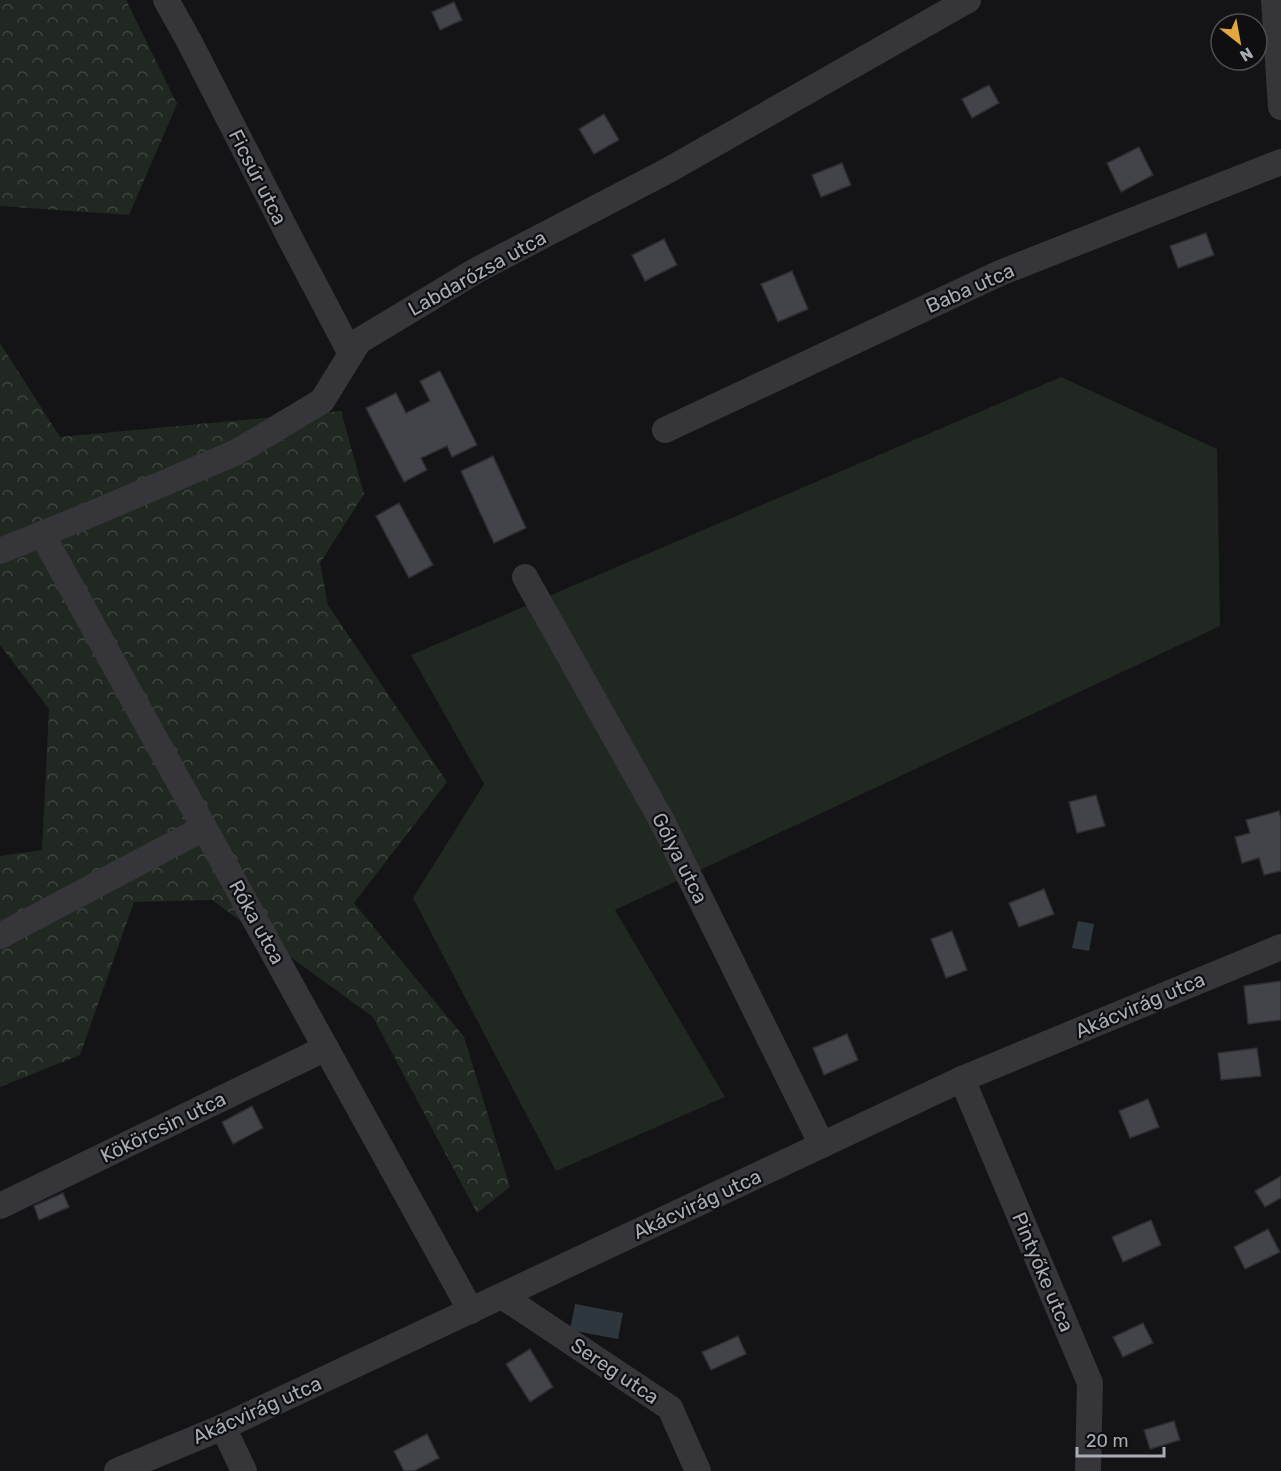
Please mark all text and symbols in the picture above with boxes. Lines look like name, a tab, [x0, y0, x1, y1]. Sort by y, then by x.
north arrow	[1209, 12, 1269, 72]
text: N	[1237, 43, 1256, 66]
street label: Ficsúr utca	[224, 125, 292, 229]
street label: Labdarózsa utca	[404, 225, 550, 321]
street label: Baba utca	[922, 258, 1018, 318]
street label: Gólya utca	[647, 809, 713, 907]
street label: Róka utca	[224, 876, 290, 968]
street label: Akácvirág utca	[1072, 967, 1208, 1043]
street label: Kökörcsin utca	[96, 1086, 230, 1168]
street label: Akácvirág utca	[629, 1164, 765, 1244]
street label: Pintyőke utca	[1007, 1209, 1079, 1335]
street label: Sereg utca	[566, 1333, 664, 1409]
street label: Akácvirág utca	[189, 1371, 325, 1449]
scale bar	[1077, 1420, 1164, 1458]
text: 20 m	[1086, 1430, 1128, 1452]

